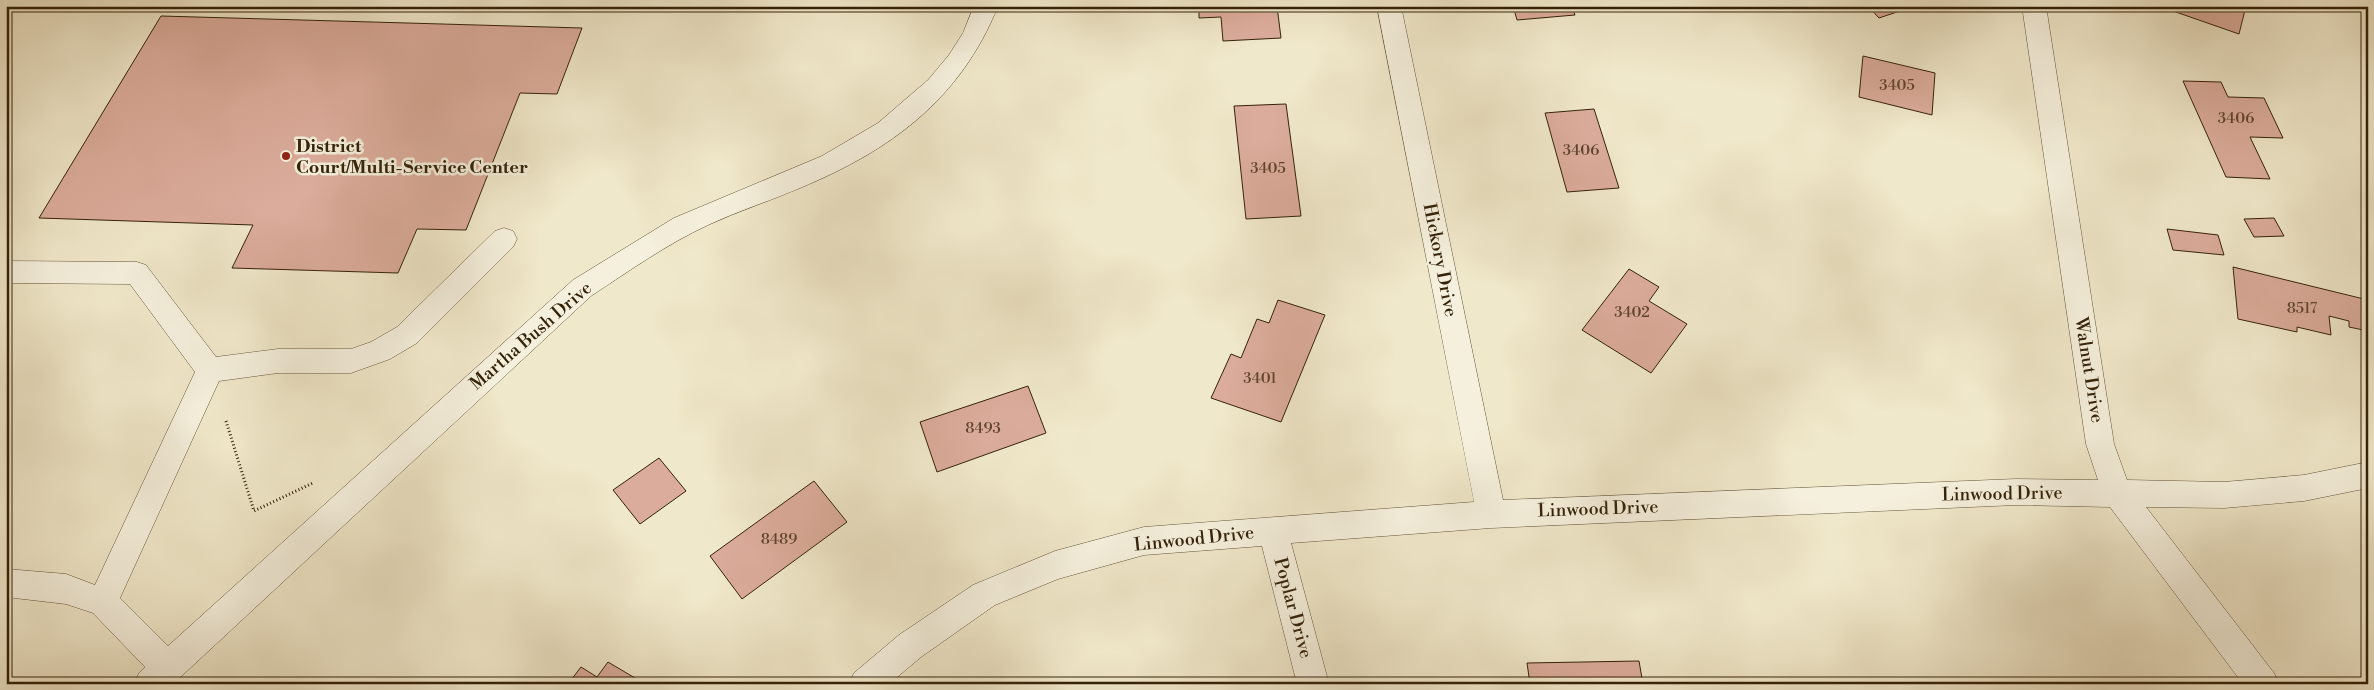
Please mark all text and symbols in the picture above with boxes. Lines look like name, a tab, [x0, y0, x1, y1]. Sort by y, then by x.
house number: 3405	[1879, 76, 1915, 95]
house number: 3406	[2218, 109, 2254, 128]
place label: District Court/Multi-Service Center	[296, 135, 528, 179]
house number: 3406	[1563, 141, 1599, 160]
marker: District Court/Multi-Service Center	[280, 150, 292, 162]
house number: 3405	[1250, 159, 1286, 178]
street label: Hickory Drive	[1418, 201, 1462, 319]
street label: Martha Bush Drive	[465, 277, 597, 395]
house number: 8517	[2287, 299, 2318, 318]
house number: 3402	[1614, 303, 1650, 322]
street label: Walnut Drive	[2069, 315, 2109, 424]
house number: 3401	[1243, 369, 1277, 388]
house number: 8493	[965, 419, 1001, 438]
street label: Linwood Drive	[1941, 481, 2063, 507]
street label: Linwood Drive	[1537, 495, 1659, 523]
street label: Linwood Drive	[1133, 521, 1255, 557]
house number: 8489	[761, 530, 797, 549]
street label: Poplar Drive	[1269, 555, 1317, 661]

